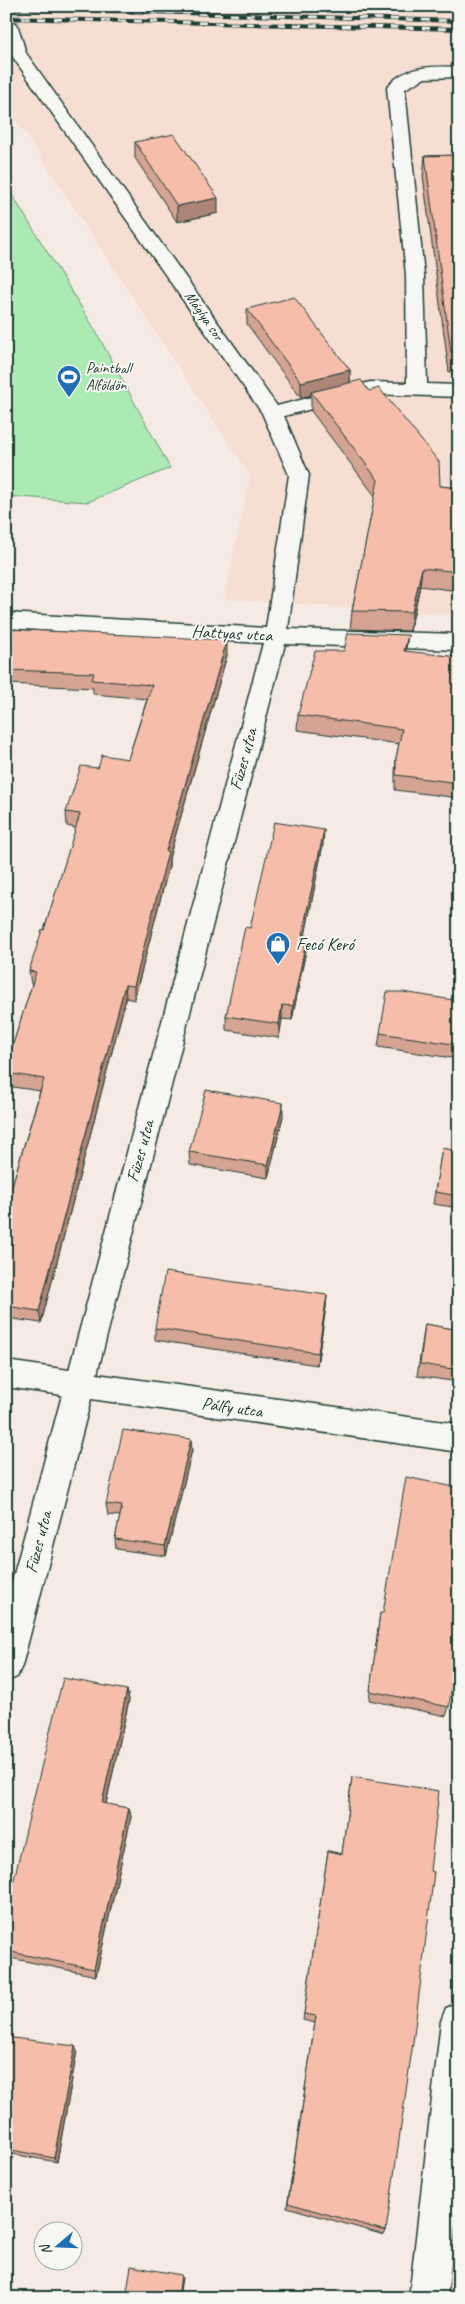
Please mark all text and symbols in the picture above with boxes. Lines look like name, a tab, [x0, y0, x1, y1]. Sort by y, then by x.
street label: Máglya sor	[180, 287, 229, 346]
place label: Paintball Alföldön	[86, 359, 134, 395]
sports icon: Paintball Alföldön	[56, 364, 82, 398]
street label: Hattyas utca	[191, 620, 274, 646]
street label: Füzes utca	[224, 724, 262, 792]
shop icon: Fecó Keró	[265, 931, 291, 965]
place label: Fecó Keró	[296, 933, 356, 955]
street label: Füzes utca	[121, 1116, 159, 1184]
street label: Pálfy utca	[200, 1392, 266, 1422]
street label: Füzes utca	[20, 1507, 57, 1575]
north arrow	[32, 2222, 82, 2272]
text: N	[36, 2241, 56, 2257]

